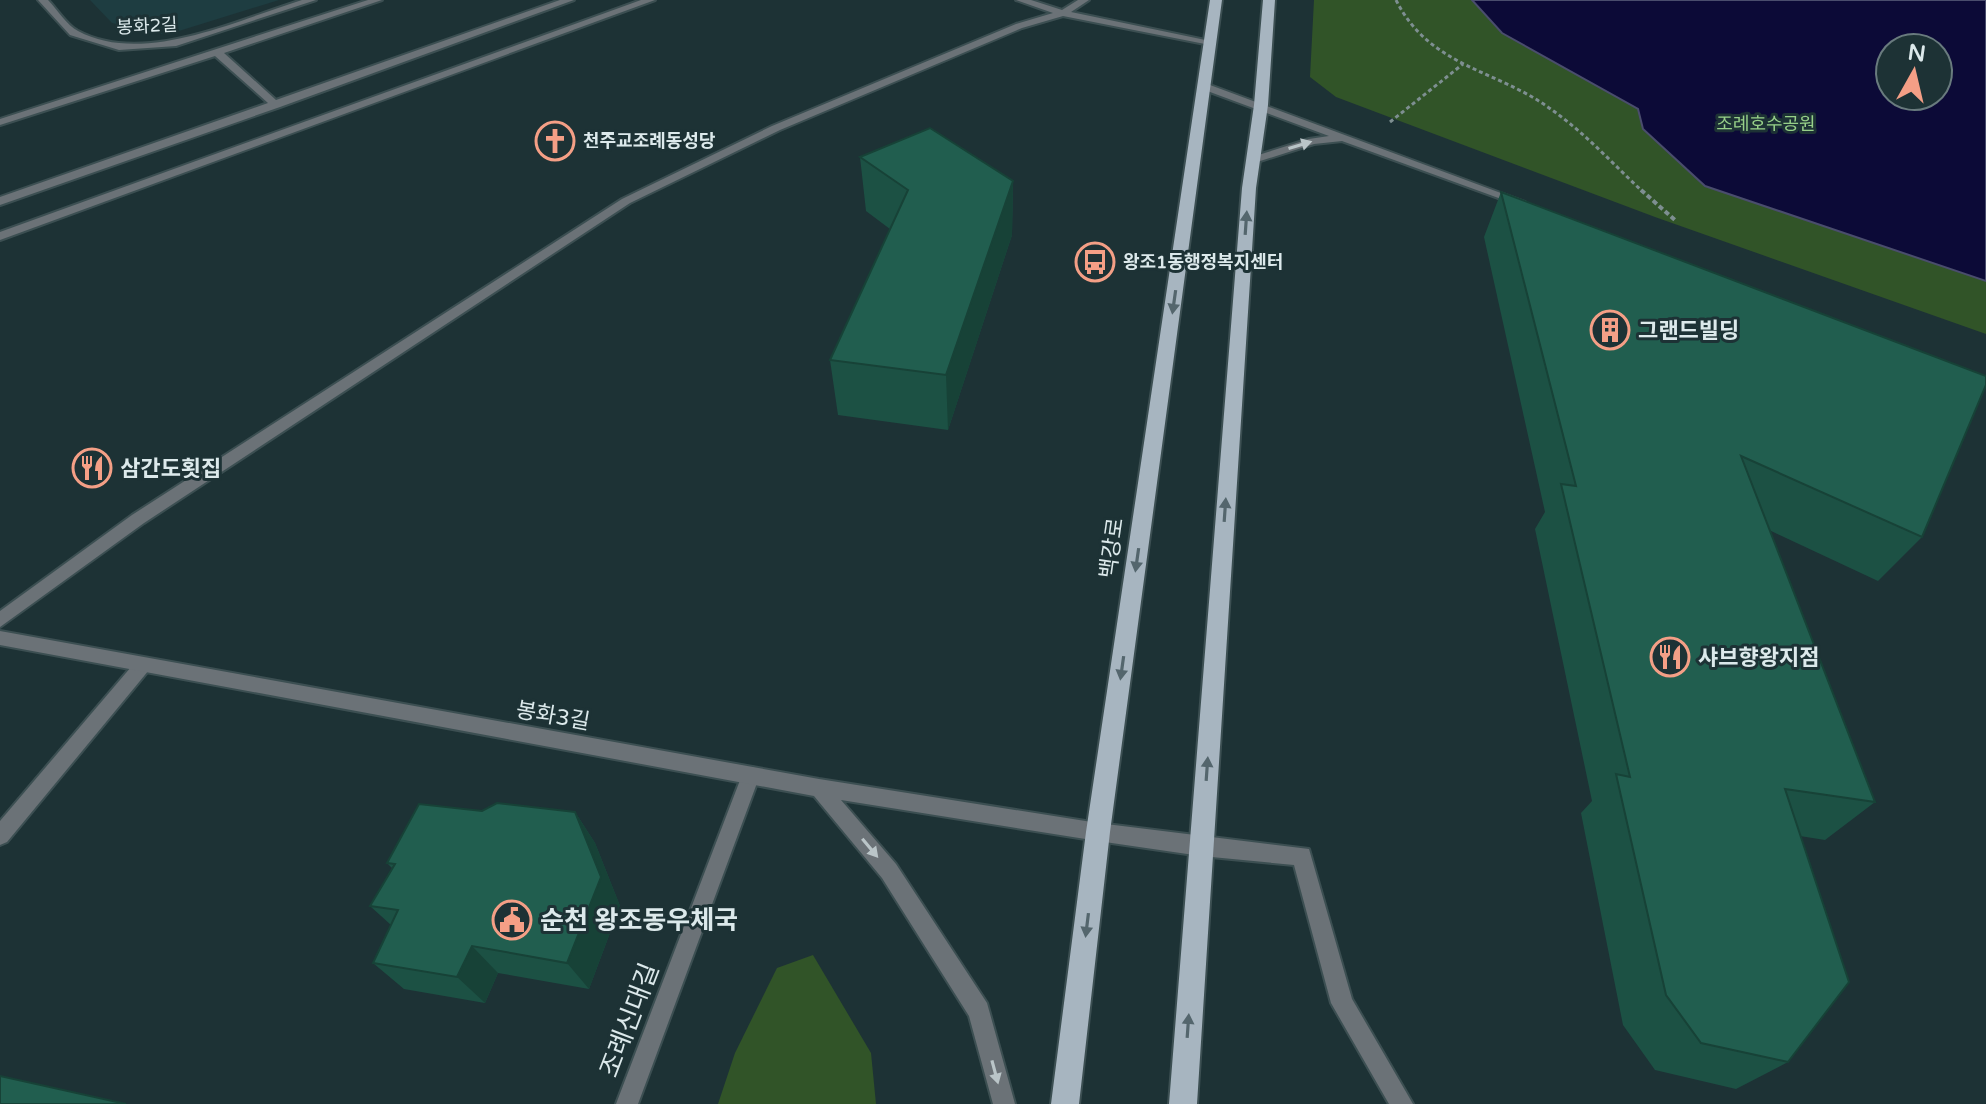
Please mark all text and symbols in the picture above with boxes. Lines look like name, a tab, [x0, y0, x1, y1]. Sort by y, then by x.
street label: 봉화2길	[116, 13, 178, 39]
north arrow	[1874, 32, 1954, 112]
text: N	[1906, 39, 1927, 67]
park label: 조례호수공원	[1716, 113, 1816, 135]
church icon: 천주교조례동성당	[534, 120, 576, 162]
place label: 천주교조례동성당	[583, 130, 715, 152]
one-way arrow	[1288, 138, 1312, 151]
one-way arrow	[1240, 210, 1253, 235]
bus stop icon: 왕조1동행정복지센터	[1074, 241, 1116, 283]
place label: 왕조1동행정복지센터	[1123, 251, 1283, 273]
one-way arrow	[1167, 290, 1180, 315]
building icon: 그랜드빌딩	[1589, 309, 1631, 351]
place label: 그랜드빌딩	[1638, 318, 1739, 344]
restaurant icon: 삼간도횟집	[71, 447, 113, 489]
place label: 삼간도횟집	[120, 456, 221, 482]
one-way arrow	[1219, 497, 1232, 522]
street label: 백강로	[1095, 516, 1129, 580]
one-way arrow	[1130, 547, 1143, 572]
restaurant icon: 샤브향왕지점	[1649, 636, 1691, 678]
place label: 샤브향왕지점	[1698, 645, 1819, 671]
one-way arrow	[1115, 655, 1128, 680]
street label: 봉화3길	[514, 697, 592, 735]
one-way arrow	[1201, 756, 1214, 781]
one-way arrow	[861, 838, 878, 858]
public building icon: 순천 왕조동우체국	[491, 899, 533, 941]
place label: 순천 왕조동우체국	[540, 905, 738, 936]
one-way arrow	[1080, 913, 1093, 938]
street label: 조례신대길	[594, 959, 665, 1082]
one-way arrow	[1182, 1013, 1195, 1038]
one-way arrow	[990, 1060, 1002, 1085]

